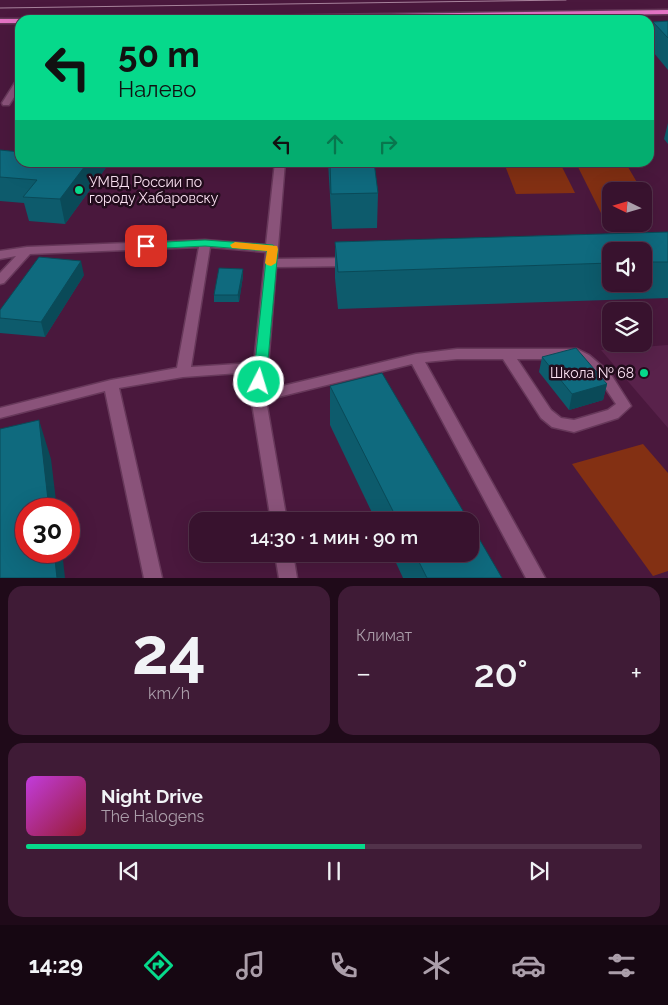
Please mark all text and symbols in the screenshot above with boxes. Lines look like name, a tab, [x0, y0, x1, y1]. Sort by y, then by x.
text: 50 m	[118, 34, 200, 75]
icon: left	[35, 35, 100, 100]
text: Налево	[118, 76, 196, 102]
icon: left	[268, 130, 296, 158]
icon: ahead	[321, 130, 349, 158]
icon: right	[374, 130, 402, 158]
place label: УМВД России по городу Хабаровску	[89, 174, 219, 206]
north arrow	[602, 182, 652, 232]
map controls	[602, 182, 652, 352]
marker: УМВД России по городу Хабаровску	[73, 184, 85, 196]
pin	[125, 225, 167, 267]
icon: arrive	[132, 232, 160, 260]
button: sound	[602, 242, 652, 292]
button: layers	[602, 302, 652, 352]
position arrow	[232, 355, 284, 407]
place label: Школа № 68	[550, 365, 634, 381]
marker: Школа № 68	[638, 367, 650, 379]
speed limit sign: 30	[15, 498, 80, 563]
text: 14:30 · 1 мин · 90 m	[250, 526, 418, 548]
text: 24	[132, 613, 206, 689]
text: Климат	[356, 626, 412, 645]
text: 20°	[474, 651, 528, 696]
text: −	[356, 657, 371, 690]
text: +	[630, 657, 642, 690]
text: km/h	[148, 684, 190, 703]
text: Night Drive	[101, 785, 203, 807]
text: The Halogens	[101, 807, 204, 826]
icon: previous	[115, 857, 143, 885]
icon: pause	[320, 857, 348, 885]
icon: next	[525, 857, 553, 885]
icon: directions	[141, 948, 176, 983]
icon: music	[233, 948, 268, 983]
icon: phone	[326, 948, 361, 983]
icon: climate	[419, 948, 454, 983]
icon: car	[511, 948, 546, 983]
icon: filters	[604, 948, 639, 983]
text: 14:29	[29, 952, 83, 978]

